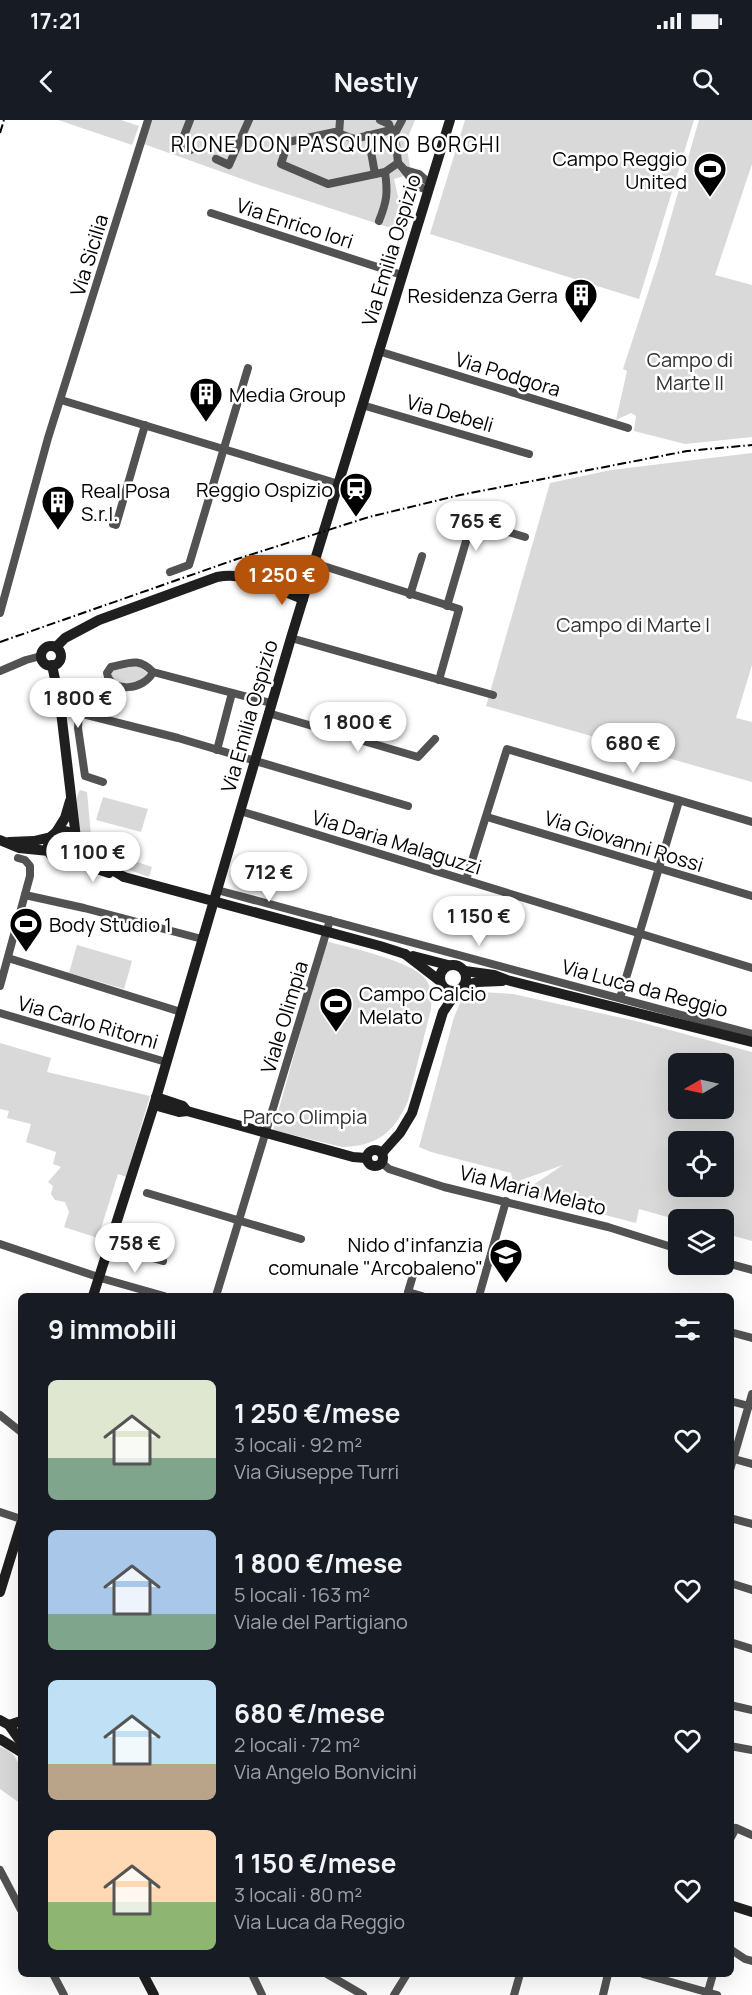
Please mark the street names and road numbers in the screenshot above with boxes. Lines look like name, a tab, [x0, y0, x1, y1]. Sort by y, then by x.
street label: Via Emilia Ospizio	[355, 171, 427, 329]
street label: Via Enrico Iori	[233, 191, 357, 255]
street label: Via Sicilia	[64, 211, 114, 299]
street label: Via Podgora	[452, 345, 564, 403]
street label: Via Debeli	[403, 388, 497, 438]
street label: Via Emilia Ospizio	[214, 636, 284, 795]
street label: Via Daria Malaguzzi	[309, 803, 485, 881]
street label: Via Giovanni Rossi	[541, 804, 707, 878]
street label: Via Luca da Reggio	[559, 953, 731, 1023]
street label: Viale Olimpia	[254, 957, 314, 1077]
street label: Via Carlo Ritorni	[15, 989, 161, 1055]
street label: Via Maria Melato	[457, 1159, 609, 1221]

